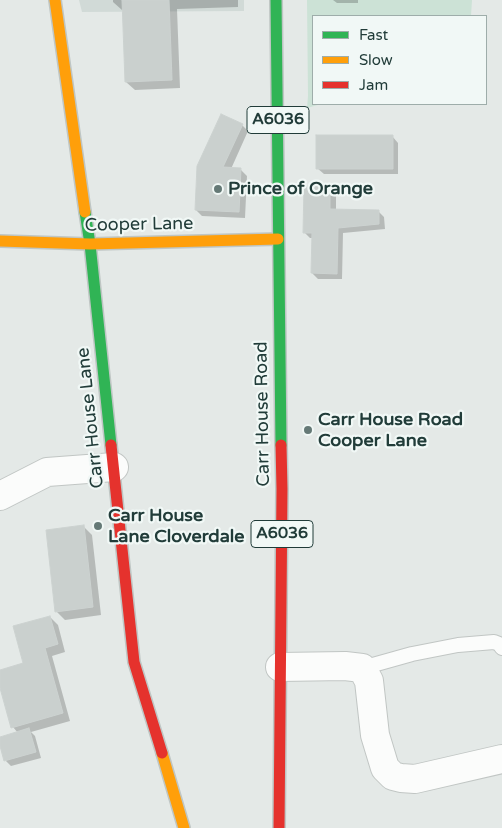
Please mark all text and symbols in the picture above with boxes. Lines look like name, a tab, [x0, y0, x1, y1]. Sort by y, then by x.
legend	[312, 15, 487, 105]
text: Fast	[359, 26, 388, 44]
text: Slow	[359, 51, 393, 69]
text: Jam	[359, 76, 388, 94]
road number: A6036	[247, 106, 309, 134]
place label: Prince of Orange	[228, 178, 373, 200]
marker: Prince of Orange	[212, 183, 224, 195]
street label: Cooper Lane	[84, 213, 194, 237]
street label: Carr House Road	[251, 341, 275, 487]
street label: Carr House Lane	[73, 347, 109, 489]
place label: Carr House Road Cooper Lane	[318, 409, 463, 452]
marker: Carr House Road Cooper Lane	[302, 424, 314, 436]
place label: Carr House Lane Cloverdale	[108, 505, 244, 548]
marker: Carr House Lane Cloverdale	[92, 520, 104, 532]
road number: A6036	[251, 520, 313, 548]

